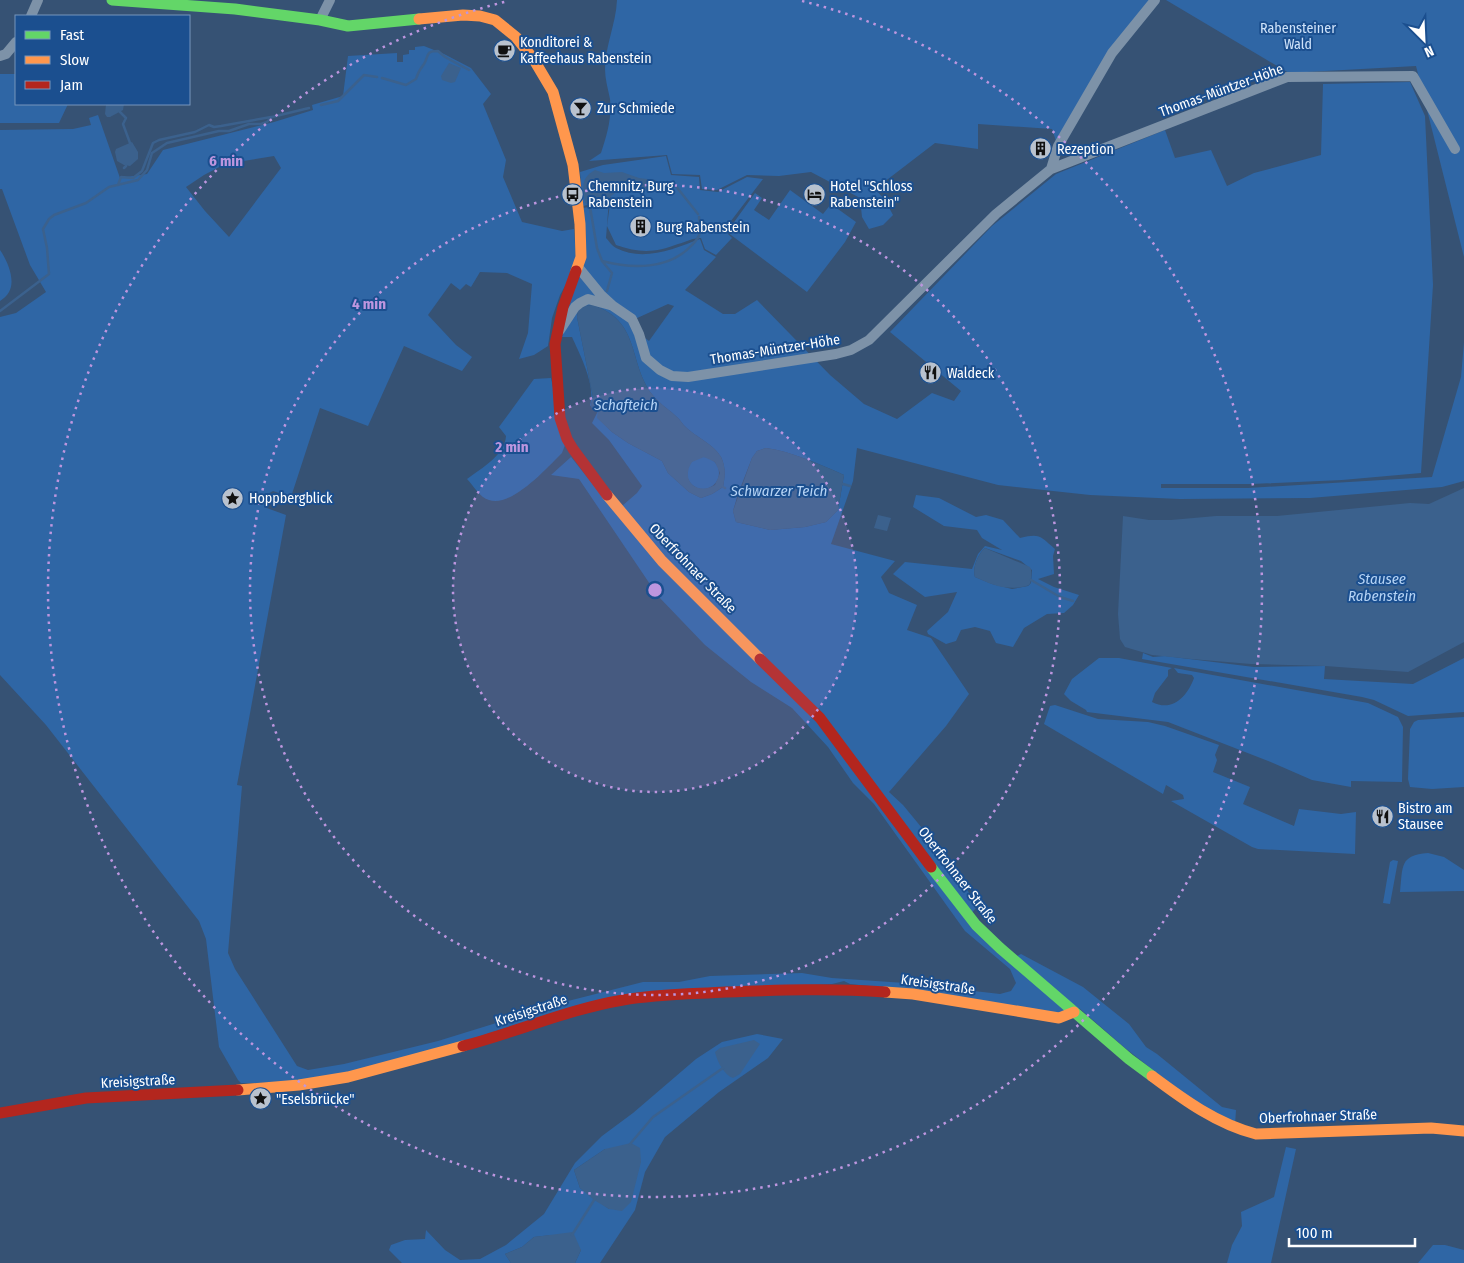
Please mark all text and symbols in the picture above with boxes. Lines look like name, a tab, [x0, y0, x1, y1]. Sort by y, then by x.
legend	[15, 15, 190, 105]
north arrow	[1399, 15, 1449, 65]
park label: Rabensteiner Wald	[1260, 20, 1336, 53]
text: Fast	[60, 26, 84, 44]
place label: Konditorei & Kaffeehaus Rabenstein	[520, 34, 652, 67]
cafe icon: Konditorei & Kaffeehaus Rabenstein	[492, 38, 516, 62]
text: N	[1422, 42, 1436, 61]
text: Slow	[60, 51, 89, 69]
street label: Thomas-Müntzer-Höhe	[1157, 60, 1286, 121]
text: Jam	[60, 76, 83, 94]
bar icon: Zur Schmiede	[569, 96, 593, 120]
place label: Zur Schmiede	[597, 100, 675, 117]
building icon: Rezeption	[1029, 137, 1053, 161]
place label: Rezeption	[1057, 141, 1114, 158]
text: 6 min	[209, 152, 243, 170]
place label: Chemnitz, Burg Rabenstein	[588, 178, 674, 211]
place label: Hotel "Schloss Rabenstein"	[830, 178, 913, 211]
bus stop icon: Chemnitz, Burg Rabenstein	[560, 182, 584, 206]
hotel icon: Hotel "Schloss Rabenstein"	[802, 182, 826, 206]
building icon: Burg Rabenstein	[628, 215, 652, 239]
place label: Burg Rabenstein	[656, 219, 750, 236]
text: 4 min	[352, 295, 386, 313]
street label: Thomas-Müntzer-Höhe	[709, 331, 841, 368]
restaurant icon: Waldeck	[919, 361, 943, 385]
place label: Waldeck	[947, 365, 995, 382]
water label: Schafteich	[593, 396, 658, 414]
text: 2 min	[494, 438, 529, 456]
water label: Schwarzer Teich	[730, 482, 827, 500]
place icon: Hoppbergblick	[221, 486, 245, 510]
place label: Hoppbergblick	[249, 490, 333, 507]
street label: Oberfrohnaer Straße	[645, 520, 740, 617]
water label: Stausee Rabenstein	[1348, 570, 1416, 605]
centre of rings	[646, 581, 664, 599]
place label: Bistro am Stausee	[1398, 800, 1453, 833]
restaurant icon: Bistro am Stausee	[1370, 804, 1394, 828]
street label: Oberfrohnaer Straße	[915, 824, 1001, 927]
street label: Kreisigstraße	[900, 971, 976, 998]
street label: Kreisigstraße	[493, 991, 569, 1030]
street label: Kreisigstraße	[100, 1071, 176, 1092]
place icon: "Eselsbrücke"	[248, 1087, 272, 1111]
place label: "Eselsbrücke"	[276, 1091, 354, 1108]
street label: Oberfrohnaer Straße	[1259, 1106, 1377, 1127]
scale bar	[1289, 1216, 1415, 1248]
text: 100 m	[1296, 1224, 1333, 1242]

